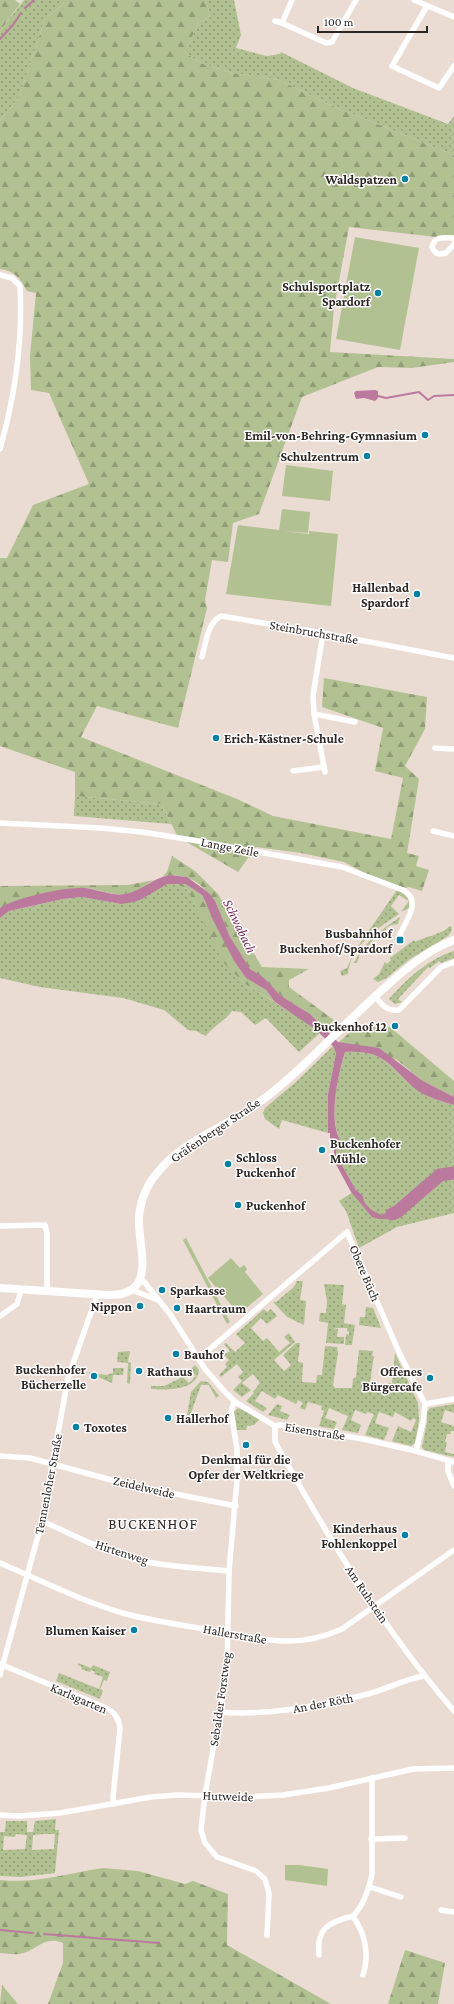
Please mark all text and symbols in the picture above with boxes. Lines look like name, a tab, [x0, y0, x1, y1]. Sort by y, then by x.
scale bar	[318, 8, 427, 34]
text: 100 m	[324, 15, 354, 29]
place label: Waldspatzen	[324, 172, 398, 187]
marker: Waldspatzen	[400, 174, 410, 184]
place label: Schulsportplatz Spardorf	[282, 279, 371, 309]
marker: Schulsportplatz Spardorf	[373, 288, 383, 298]
place label: Emil-von-Behring-Gymnasium	[245, 428, 417, 443]
marker: Emil-von-Behring-Gymnasium	[420, 430, 430, 440]
place label: Schulzentrum	[280, 449, 359, 464]
marker: Schulzentrum	[362, 451, 372, 461]
place label: Hallenbad Spardorf	[352, 580, 410, 610]
marker: Hallenbad Spardorf	[412, 589, 422, 599]
street label: Steinbruchstraße	[269, 617, 360, 647]
place label: Erich-Kästner-Schule	[224, 731, 344, 746]
marker: Erich-Kästner-Schule	[211, 733, 221, 743]
street label: Lange Zeile	[200, 834, 261, 860]
water label: Schwabach	[220, 896, 260, 956]
place label: Busbahnhof Buckenhof/Spardorf	[280, 926, 393, 956]
marker: Busbahnhof Buckenhof/Spardorf	[395, 935, 405, 945]
place label: Buckenhof 12	[313, 1019, 387, 1034]
marker: Buckenhof 12	[390, 1021, 400, 1031]
street label: Gräfenberger Straße	[167, 1094, 263, 1165]
place label: Buckenhofer Mühle	[330, 1136, 402, 1166]
marker: Buckenhofer Mühle	[317, 1145, 327, 1155]
place label: Schloss Puckenhof	[236, 1150, 296, 1180]
marker: Schloss Puckenhof	[223, 1159, 233, 1169]
place label: Puckenhof	[246, 1198, 306, 1213]
marker: Puckenhof	[233, 1200, 243, 1210]
street label: Obere Büch	[346, 1242, 384, 1304]
place label: Sparkasse	[170, 1283, 225, 1298]
marker: Sparkasse	[157, 1285, 167, 1295]
place label: Nippon	[91, 1299, 133, 1314]
marker: Nippon	[135, 1301, 145, 1311]
place label: Haartraum	[185, 1301, 246, 1316]
marker: Haartraum	[172, 1303, 182, 1313]
place label: Bauhof	[184, 1347, 225, 1362]
marker: Bauhof	[171, 1349, 181, 1359]
place label: Buckenhofer Bücherzelle	[15, 1362, 87, 1392]
place label: Rathaus	[147, 1364, 192, 1379]
place label: Offenes Bürgercafe	[362, 1364, 422, 1394]
marker: Rathaus	[134, 1366, 144, 1376]
marker: Buckenhofer Bücherzelle	[89, 1371, 99, 1381]
marker: Offenes Bürgercafe	[425, 1373, 435, 1383]
place label: Hallerhof	[176, 1411, 229, 1426]
marker: Hallerhof	[163, 1413, 173, 1423]
street label: Eisenstraße	[284, 1419, 347, 1443]
place label: Toxotes	[84, 1420, 127, 1435]
marker: Toxotes	[71, 1422, 81, 1432]
street label: Tennenloher Straße	[31, 1432, 65, 1536]
marker: Denkmal für die Opfer der Weltkriege	[241, 1440, 251, 1450]
place label: Denkmal für die Opfer der Weltkriege	[188, 1452, 304, 1482]
street label: Zeidelweide	[112, 1473, 177, 1501]
district label: BUCKENHOF	[108, 1516, 198, 1532]
place label: Kinderhaus Fohlenkoppel	[321, 1521, 397, 1551]
marker: Kinderhaus Fohlenkoppel	[400, 1530, 410, 1540]
street label: Hirtenweg	[94, 1536, 151, 1568]
street label: Am Ruhstein	[342, 1562, 392, 1626]
street label: Hallerstraße	[202, 1621, 268, 1647]
place label: Blumen Kaiser	[45, 1623, 127, 1638]
marker: Blumen Kaiser	[129, 1625, 139, 1635]
street label: Sebalder Forstweg	[206, 1650, 234, 1747]
street label: Karlsgarten	[48, 1679, 110, 1717]
street label: An der Röth	[292, 1690, 354, 1716]
street label: Hutweide	[202, 1788, 254, 1804]

